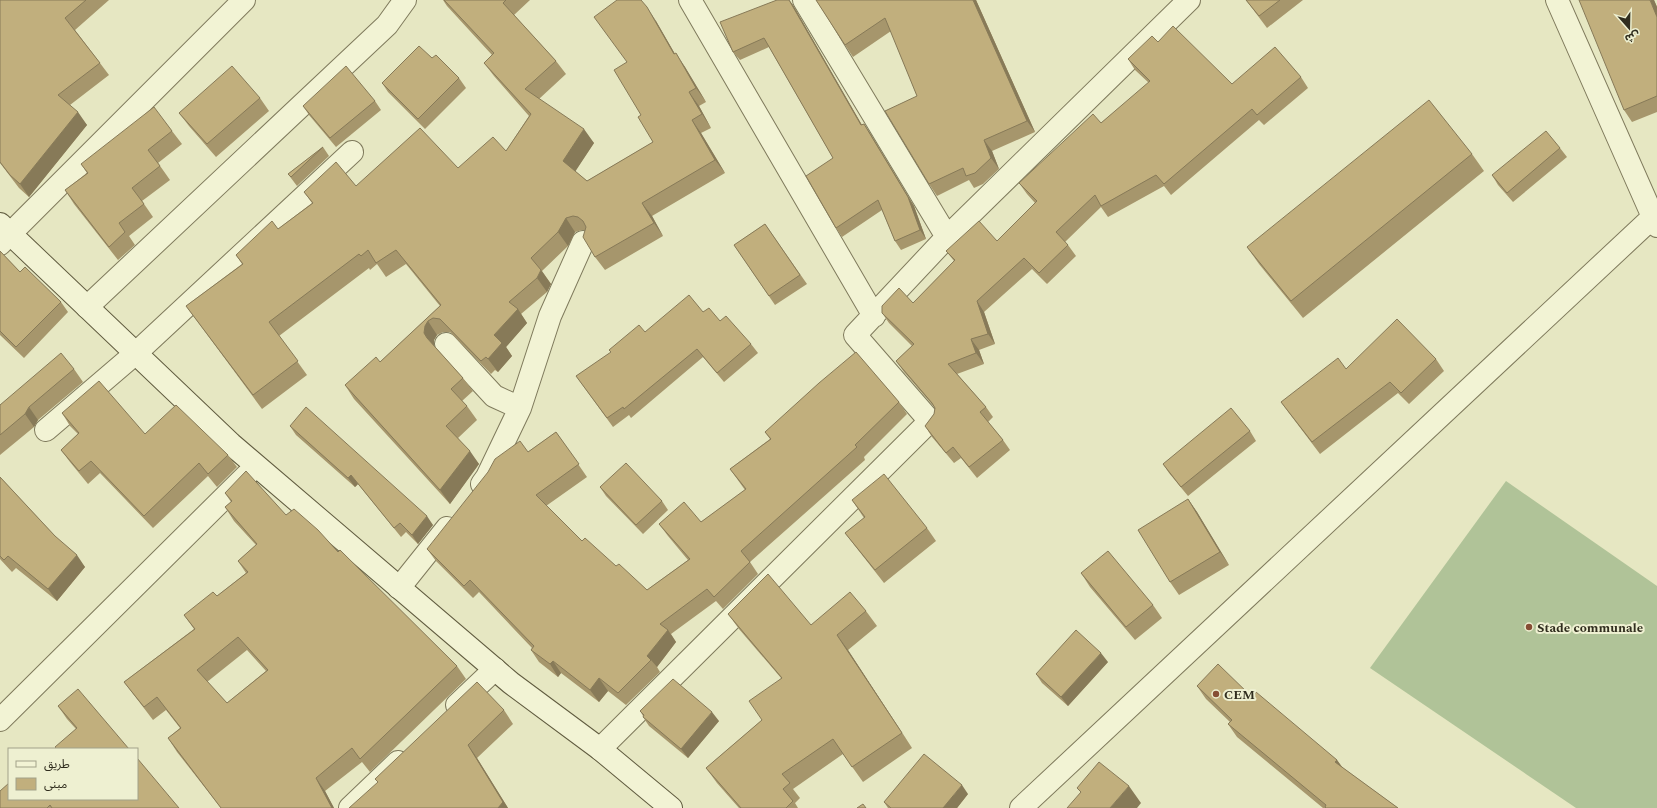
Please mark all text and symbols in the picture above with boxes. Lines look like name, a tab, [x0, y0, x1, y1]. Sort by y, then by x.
north arrow	[1609, 8, 1649, 48]
text: ش	[1622, 26, 1642, 47]
place label: Stade communale	[1537, 618, 1643, 638]
marker: Stade communale	[1524, 622, 1534, 632]
place label: CEM	[1224, 685, 1255, 705]
marker: CEM	[1211, 689, 1221, 699]
legend	[8, 748, 138, 800]
text: طريق	[44, 755, 70, 774]
text: مبنى	[44, 775, 67, 794]

